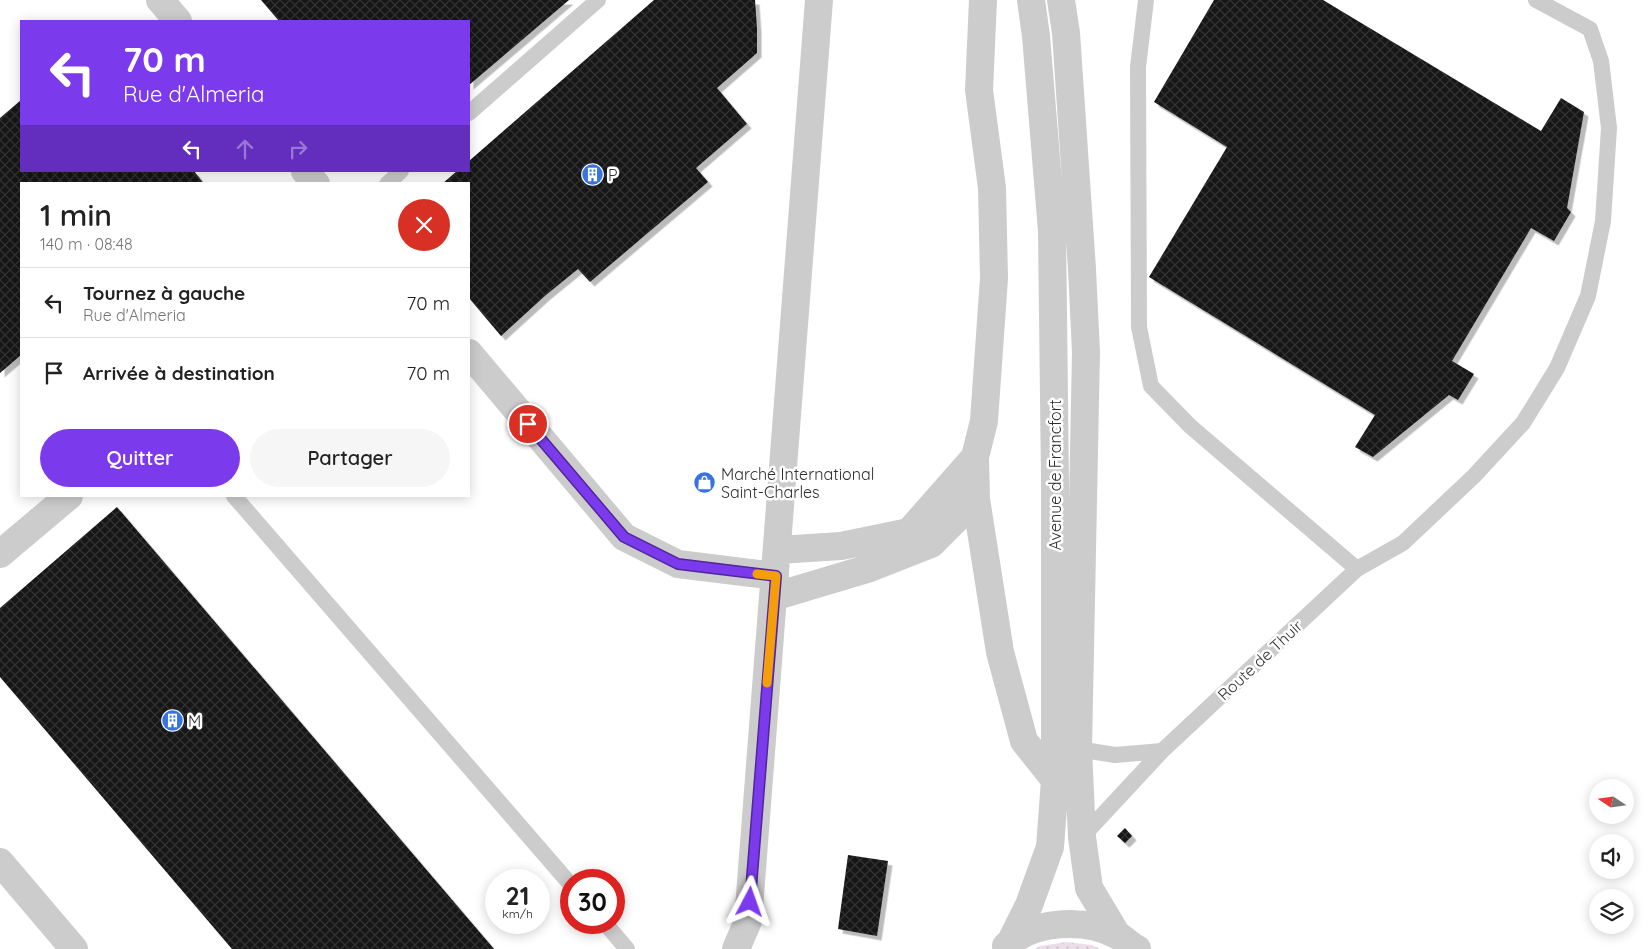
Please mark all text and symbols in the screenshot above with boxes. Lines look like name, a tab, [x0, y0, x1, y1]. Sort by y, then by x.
text: 70 m	[123, 37, 206, 81]
icon: left	[40, 40, 105, 105]
text: Rue d'Almeria	[123, 80, 264, 108]
icon: left	[178, 135, 206, 163]
icon: ahead	[231, 135, 259, 163]
icon: right	[284, 135, 312, 163]
building icon: P	[580, 163, 604, 187]
place label: P	[608, 165, 618, 185]
text: 1 min	[40, 196, 112, 234]
button: close	[398, 199, 450, 251]
text: 140 m · 08:48	[40, 234, 133, 254]
text: Tournez à gauche	[83, 281, 245, 305]
icon: left	[40, 289, 68, 317]
text: 70 m	[406, 291, 450, 315]
text: Rue d'Almeria	[83, 305, 186, 325]
icon: arrive	[40, 359, 68, 387]
text: Arrivée à destination	[83, 361, 275, 385]
text: 70 m	[406, 361, 450, 385]
street label: Avenue de Francfort	[1045, 400, 1065, 550]
pin	[507, 403, 549, 445]
icon: arrive	[514, 410, 542, 438]
button: Quitter	[40, 429, 240, 487]
button: Partager	[250, 429, 450, 487]
place label: Marché International Saint-Charles	[721, 464, 874, 502]
shop icon: Marché International Saint-Charles	[693, 471, 717, 495]
street label: Route de Thuir	[1213, 616, 1307, 704]
building icon: M	[160, 709, 184, 733]
place label: M	[188, 711, 201, 731]
north arrow	[1589, 779, 1634, 824]
map controls	[1589, 779, 1634, 934]
button: sound	[1589, 834, 1634, 879]
speed limit sign: 30	[560, 869, 625, 934]
position arrow	[723, 875, 775, 927]
text: 21	[506, 880, 529, 911]
button: layers	[1589, 889, 1634, 934]
text: km/h	[502, 906, 533, 921]

